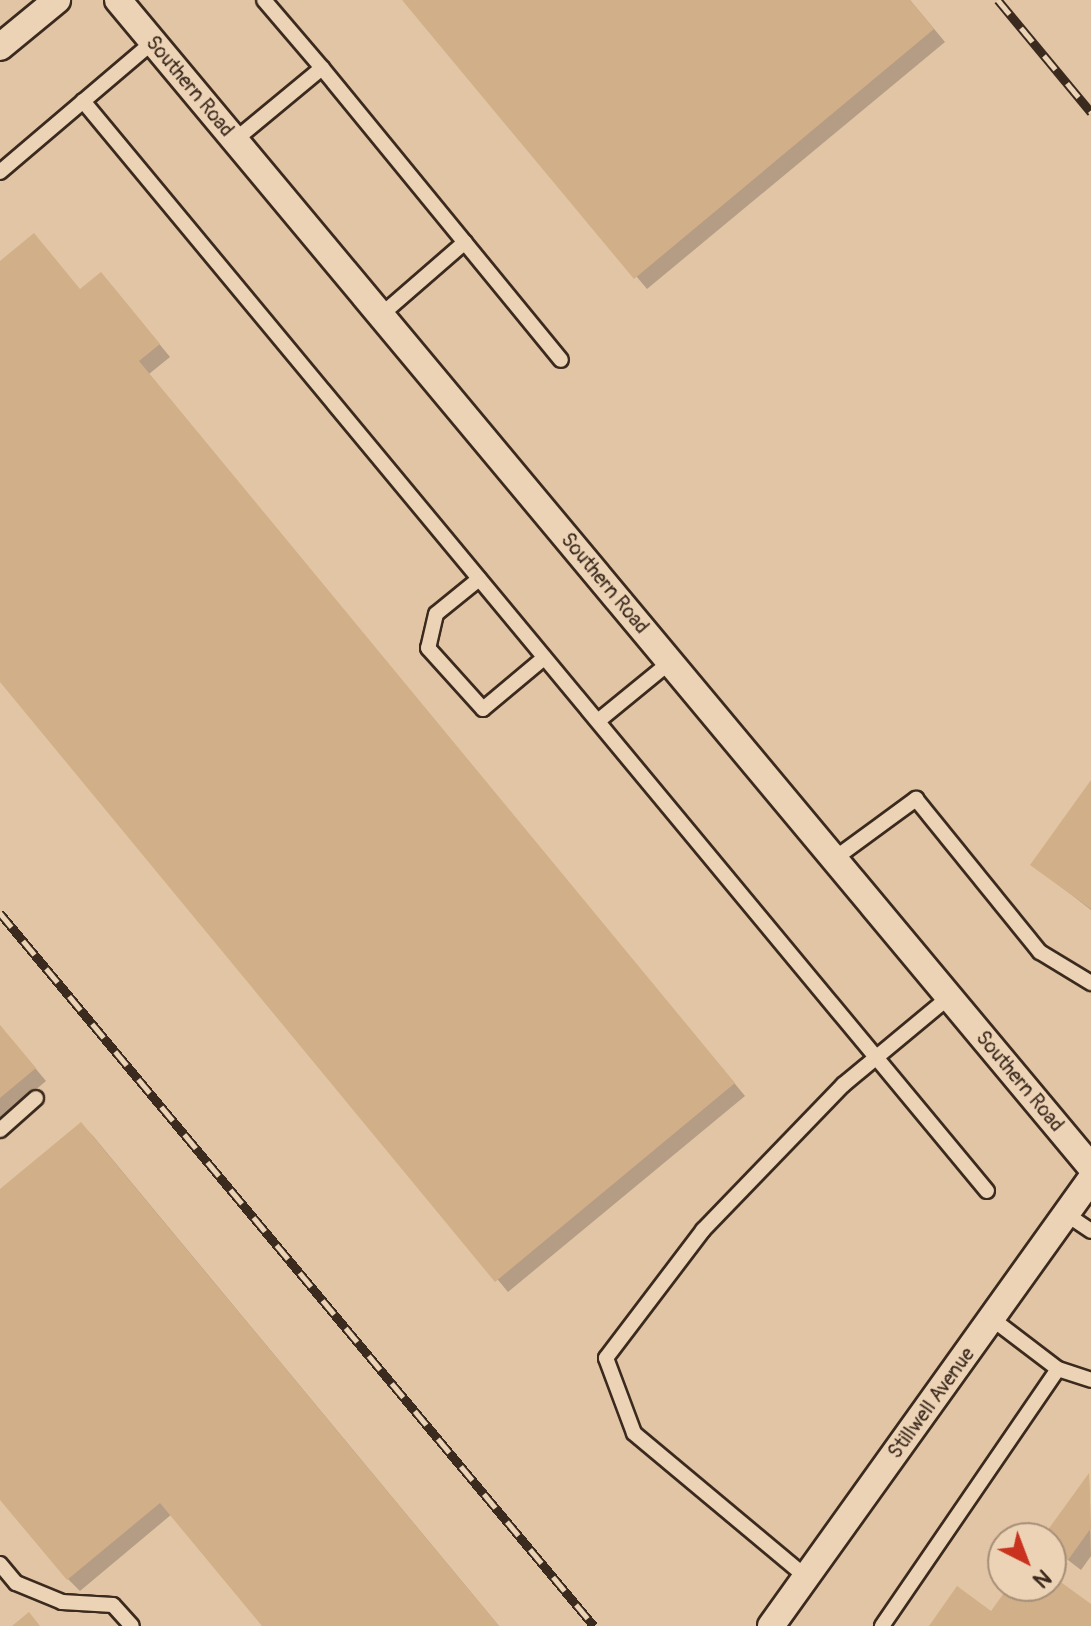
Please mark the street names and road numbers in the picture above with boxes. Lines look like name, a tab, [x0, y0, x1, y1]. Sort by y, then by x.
street label: Southern Road	[141, 31, 239, 141]
street label: Southern Road	[556, 528, 654, 638]
street label: Southern Road	[971, 1026, 1069, 1136]
street label: Stillwell Avenue	[883, 1343, 979, 1463]

